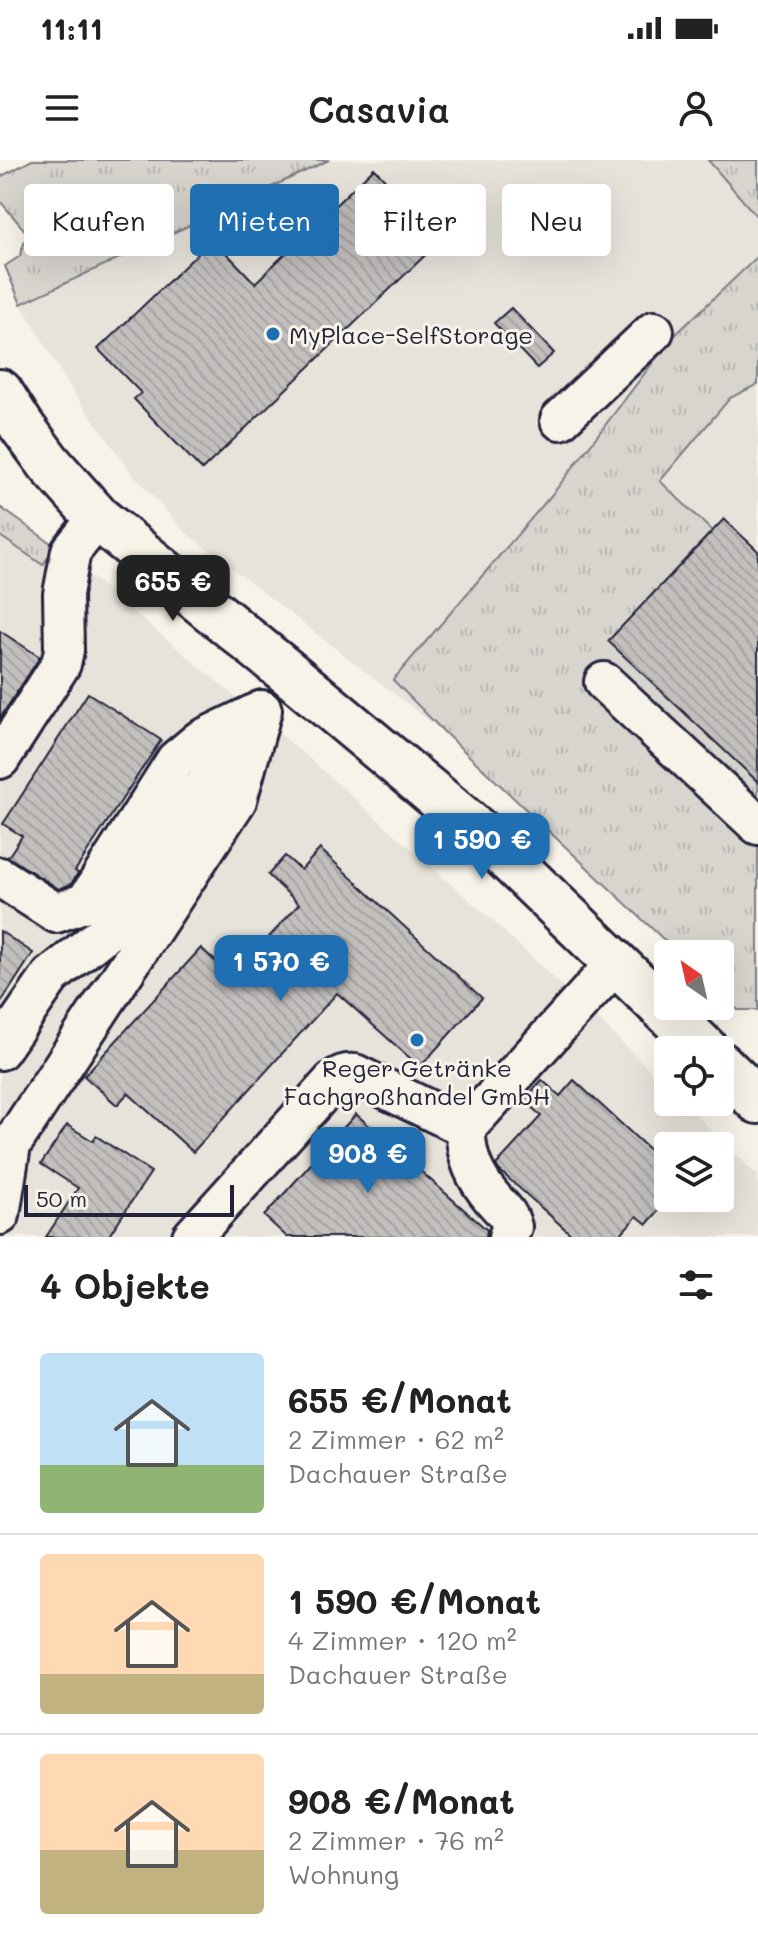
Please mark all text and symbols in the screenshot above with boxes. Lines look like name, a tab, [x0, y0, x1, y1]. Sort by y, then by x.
text: 11:11	[40, 8, 103, 48]
text: Casavia	[308, 85, 450, 132]
icon: menu	[40, 86, 84, 130]
icon: person	[674, 86, 718, 130]
chip: Kaufen	[24, 184, 174, 256]
chip: Mieten	[190, 184, 339, 256]
chip: Filter	[355, 184, 486, 256]
chip: Neu	[502, 184, 611, 256]
place label: MyPlace-SelfStorage	[289, 319, 533, 350]
marker: MyPlace-SelfStorage	[264, 325, 282, 343]
pin: 655 €	[117, 555, 229, 623]
text: 655 €	[135, 564, 211, 598]
pin: 1 590 €	[408, 813, 556, 881]
text: 1 590 €	[433, 822, 531, 856]
pin: 1 570 €	[207, 935, 355, 1003]
north arrow	[654, 940, 734, 1020]
map controls	[654, 940, 734, 1212]
text: 1 570 €	[232, 944, 330, 978]
marker: Reger Getränke Fachgroßhandel GmbH	[408, 1031, 426, 1049]
button: locate	[654, 1036, 734, 1116]
place label: Reger Getränke Fachgroßhandel GmbH	[284, 1052, 550, 1111]
pin: 908 €	[312, 1127, 424, 1195]
button: layers	[654, 1132, 734, 1212]
text: 908 €	[329, 1136, 407, 1170]
scale bar	[24, 1181, 234, 1217]
text: 50 m	[36, 1184, 87, 1213]
text: 4 Objekte	[40, 1263, 210, 1308]
icon: filters	[674, 1263, 718, 1307]
text: 655 €/Monat	[288, 1377, 512, 1422]
icon: home	[104, 1385, 200, 1481]
text: 2 Zimmer · 62 m²	[288, 1422, 504, 1456]
text: Dachauer Straße	[288, 1456, 508, 1490]
text: 1 590 €/Monat	[288, 1578, 541, 1623]
icon: home	[104, 1586, 200, 1682]
text: 4 Zimmer · 120 m²	[288, 1623, 517, 1657]
text: Dachauer Straße	[288, 1657, 508, 1691]
text: 908 €/Monat	[288, 1778, 515, 1823]
icon: home	[104, 1786, 200, 1882]
text: 2 Zimmer · 76 m²	[288, 1823, 504, 1857]
text: Wohnung	[288, 1857, 399, 1891]

